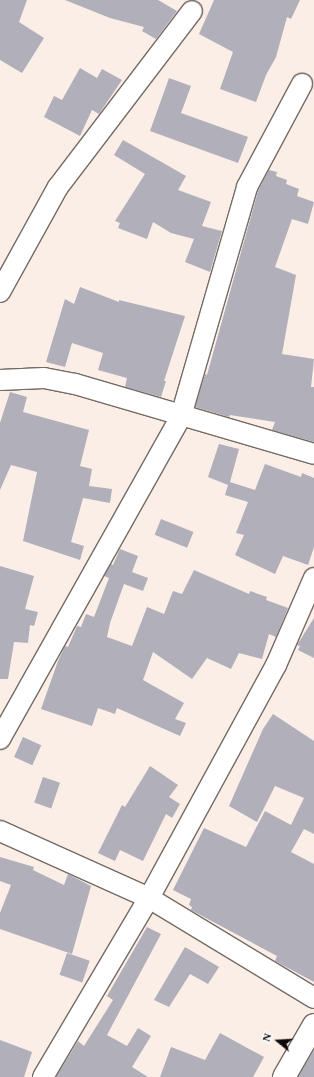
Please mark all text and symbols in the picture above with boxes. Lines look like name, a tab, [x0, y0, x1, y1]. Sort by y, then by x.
north arrow	[258, 1021, 298, 1061]
text: N	[260, 1032, 274, 1043]

